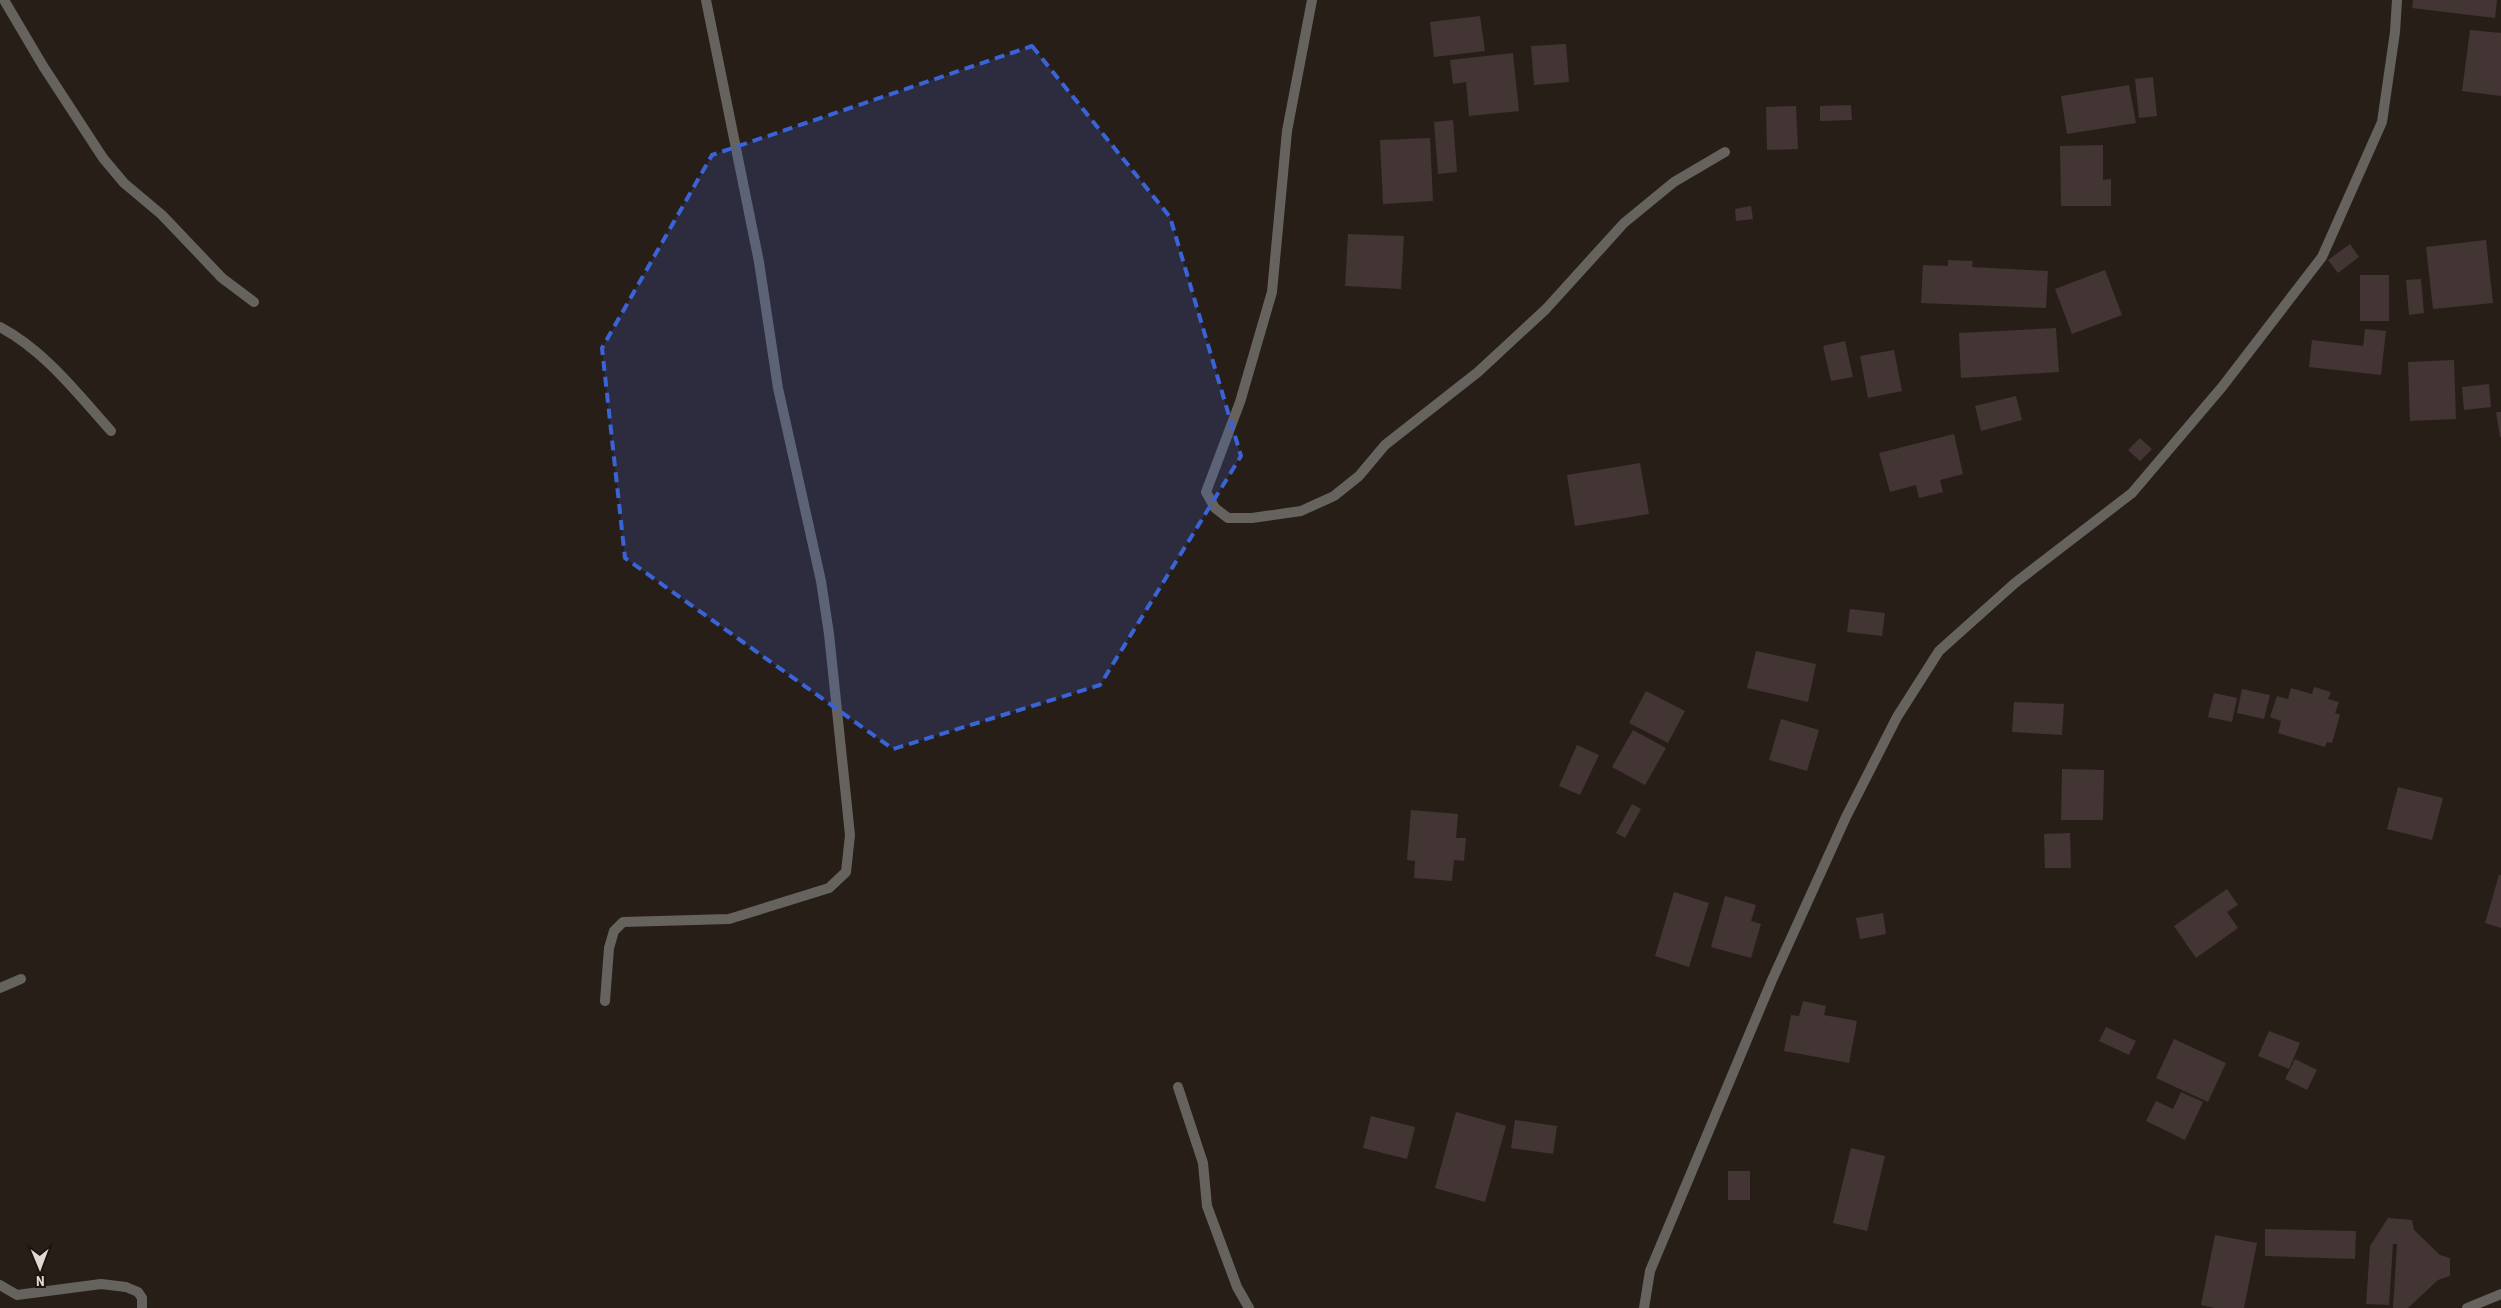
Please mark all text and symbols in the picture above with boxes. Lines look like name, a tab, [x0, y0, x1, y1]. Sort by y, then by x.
north arrow	[15, 1243, 65, 1293]
text: N	[36, 1273, 45, 1289]

